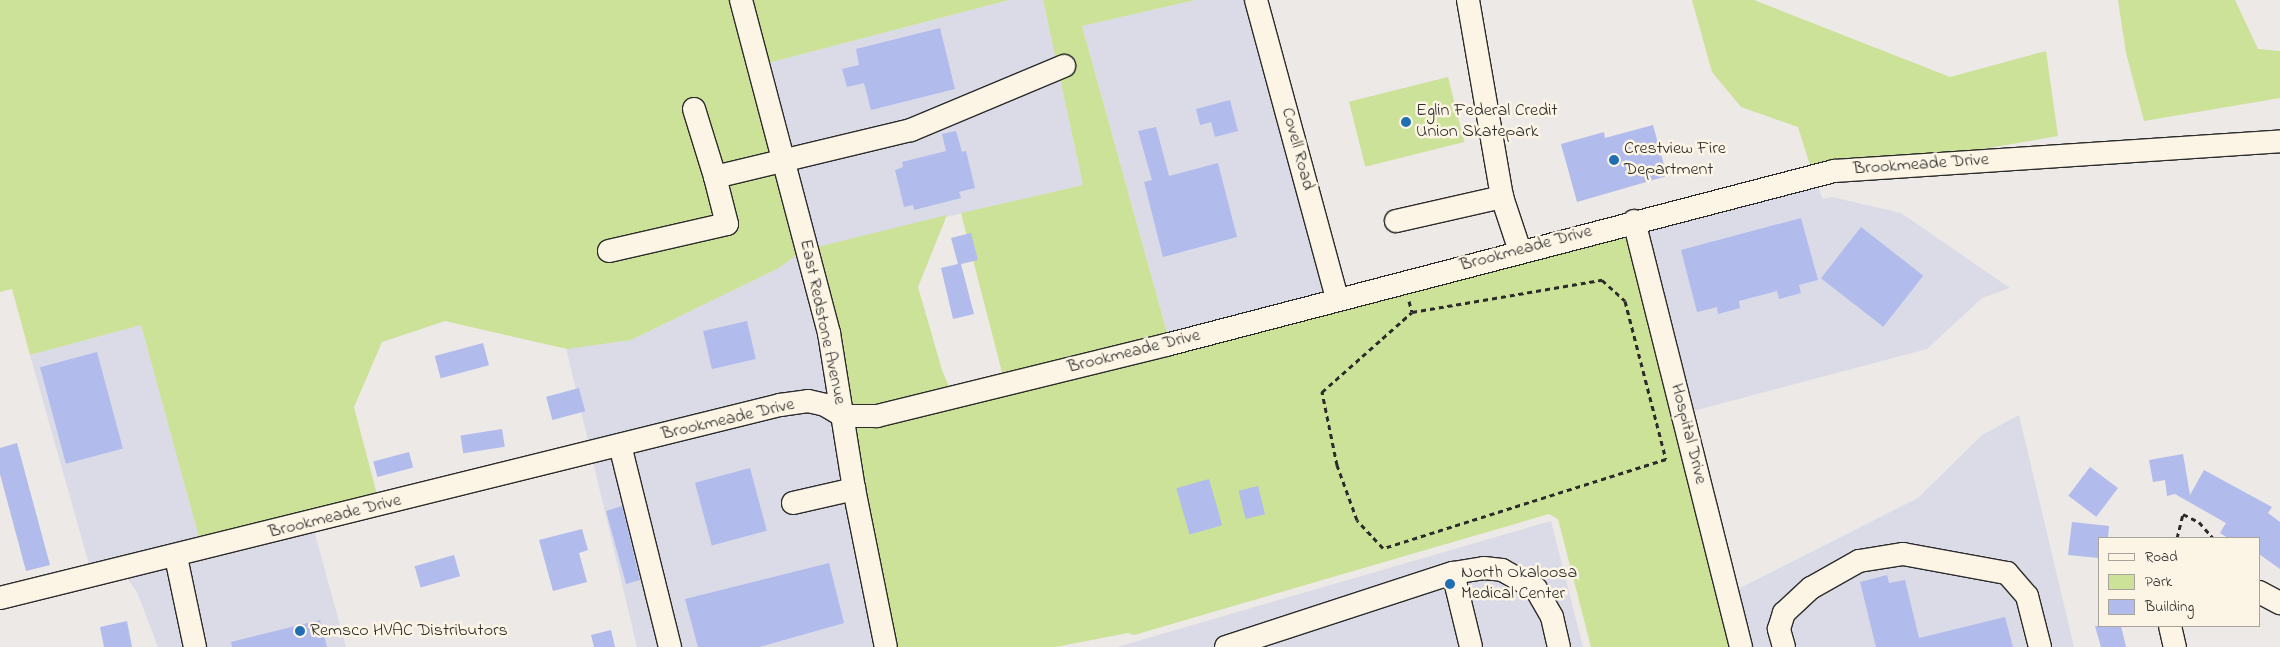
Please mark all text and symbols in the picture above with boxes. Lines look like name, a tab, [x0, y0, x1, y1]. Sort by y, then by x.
place label: Eglin Federal Credit Union Skatepark	[1416, 101, 1558, 144]
street label: Covell Road	[1276, 105, 1318, 193]
marker: Eglin Federal Credit Union Skatepark	[1400, 116, 1412, 128]
place label: Crestview Fire Department	[1624, 139, 1726, 182]
street label: Brookmeade Drive	[1853, 149, 1989, 181]
marker: Crestview Fire Department	[1608, 154, 1620, 166]
street label: Brookmeade Drive	[1458, 221, 1594, 277]
street label: East Redstone Avenue	[794, 237, 850, 407]
street label: Brookmeade Drive	[1066, 325, 1202, 379]
street label: Hospital Drive	[1665, 381, 1711, 487]
street label: Brookmeade Drive	[659, 394, 797, 446]
street label: Brookmeade Drive	[267, 490, 403, 544]
legend	[2098, 537, 2260, 627]
text: Road	[2145, 546, 2178, 568]
place label: North Okaloosa Medical Center	[1461, 563, 1577, 606]
text: Park	[2145, 571, 2172, 593]
marker: North Okaloosa Medical Center	[1443, 577, 1457, 591]
text: Building	[2145, 596, 2194, 618]
place label: Remsco HVAC Distributors	[310, 620, 508, 642]
marker: Remsco HVAC Distributors	[294, 625, 306, 637]

